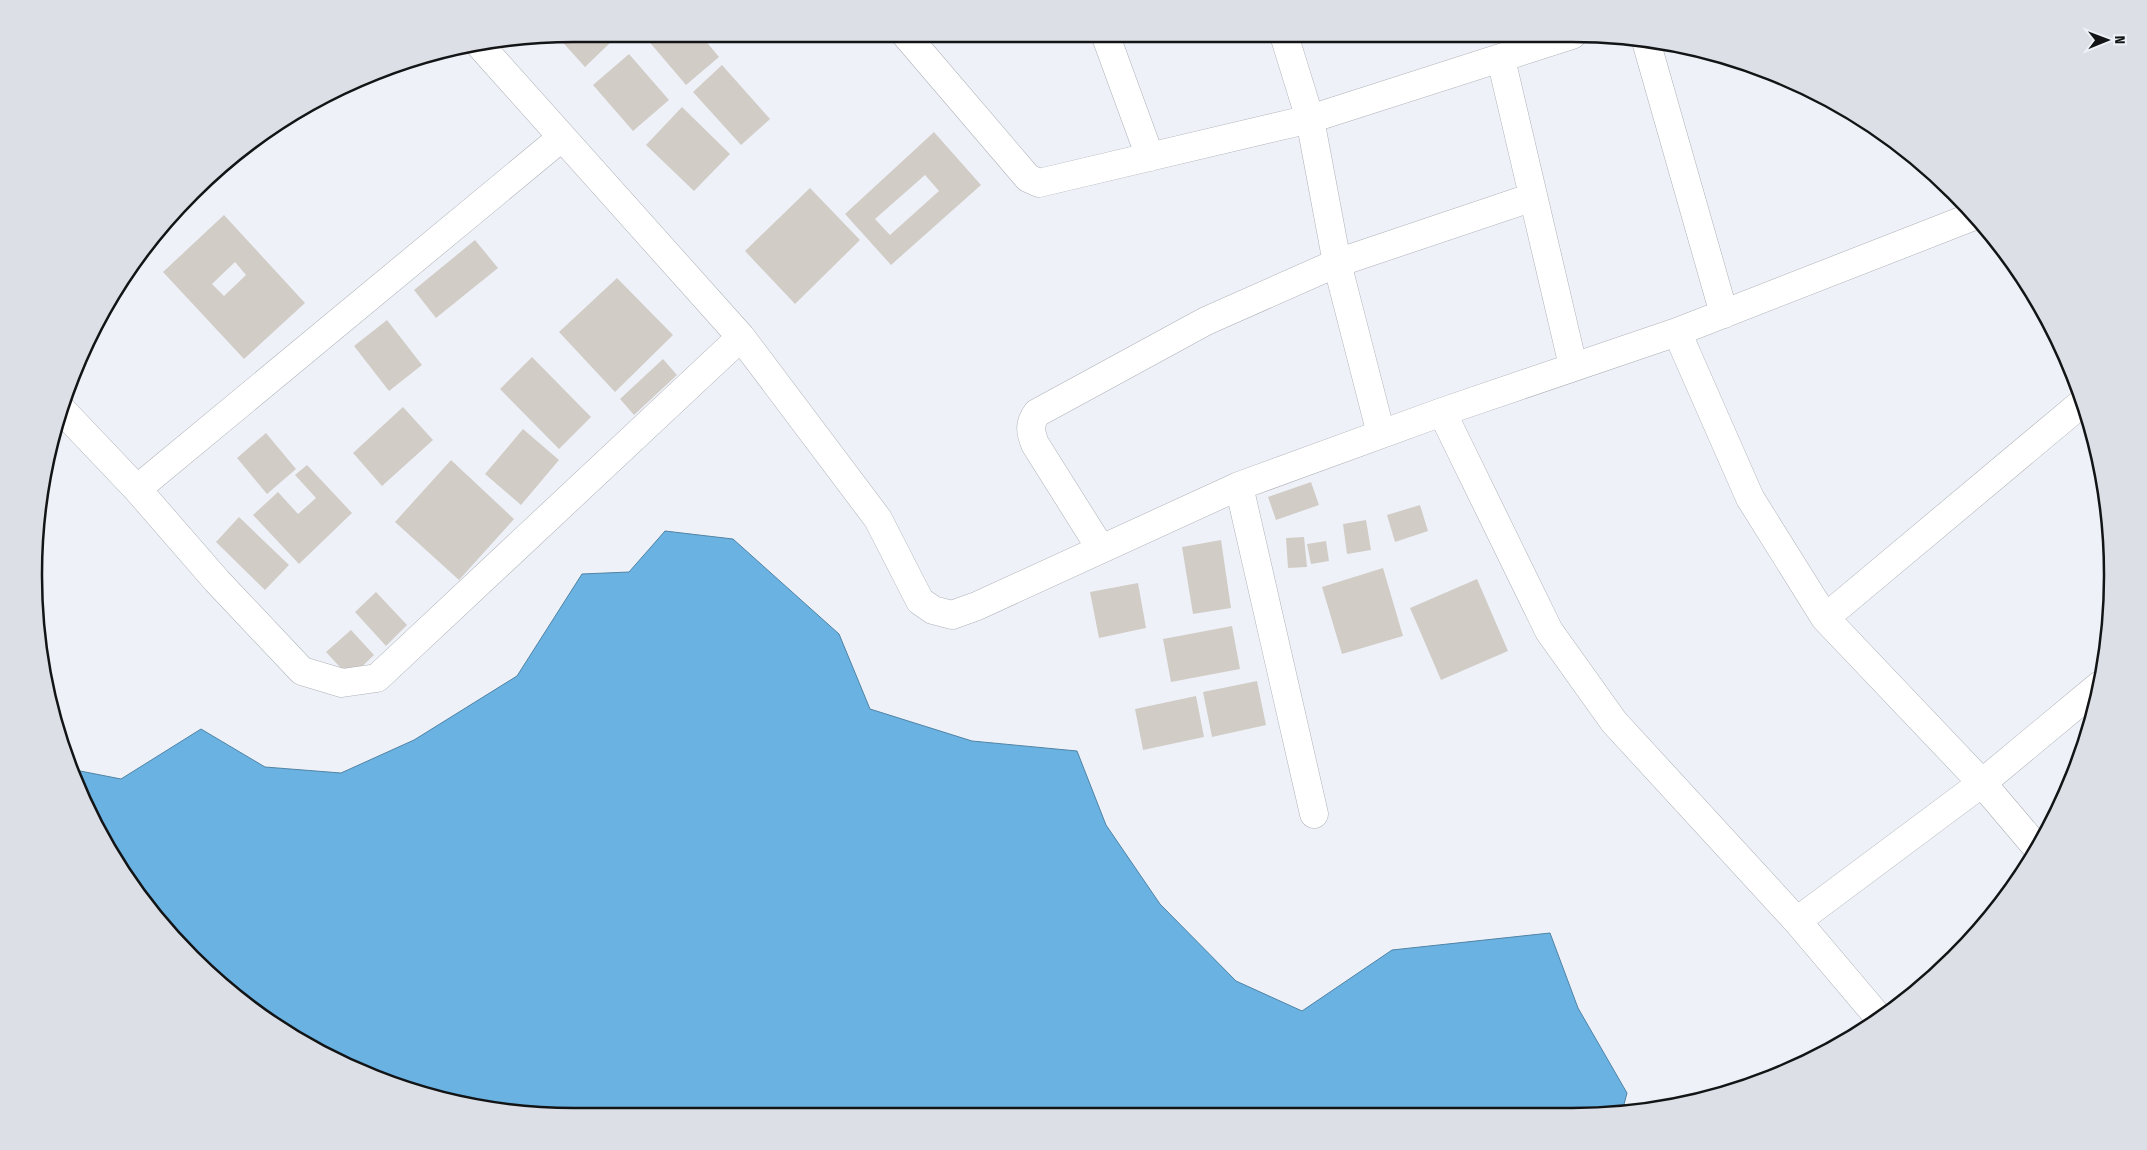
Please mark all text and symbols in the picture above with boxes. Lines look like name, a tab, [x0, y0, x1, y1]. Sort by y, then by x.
north arrow	[2082, 15, 2132, 65]
text: N	[2111, 35, 2128, 44]

